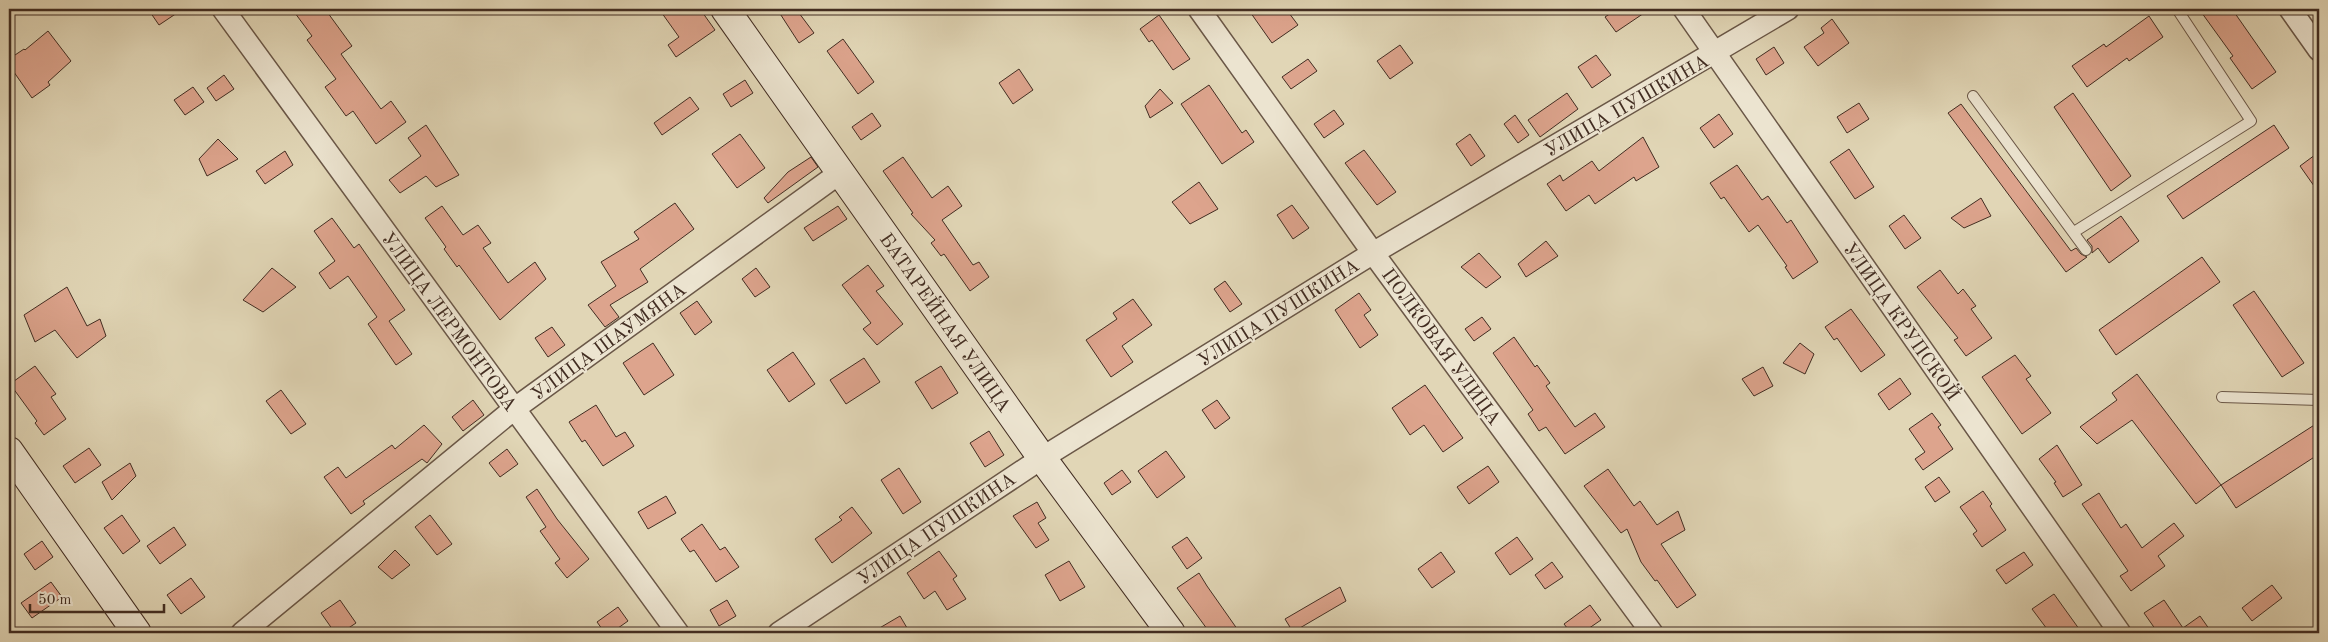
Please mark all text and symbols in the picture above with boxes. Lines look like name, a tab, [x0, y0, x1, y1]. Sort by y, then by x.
street label: УЛИЦА ПУШКИНА	[1542, 52, 1713, 162]
street label: БАТАРЕЙНАЯ УЛИЦА	[875, 228, 1017, 417]
street label: УЛИЦА ЛЕРМОНТОВА	[377, 229, 519, 416]
street label: УЛИЦА КРУПСКОЙ	[1838, 238, 1965, 405]
street label: УЛИЦА ПУШКИНА	[1195, 257, 1364, 371]
street label: ПОЛКОВАЯ УЛИЦА	[1377, 266, 1503, 430]
street label: УЛИЦА ШАУМЯНА	[529, 280, 691, 405]
street label: УЛИЦА ПУШКИНА	[855, 470, 1020, 590]
scale bar	[30, 582, 164, 614]
text: 50 m	[38, 593, 72, 608]

